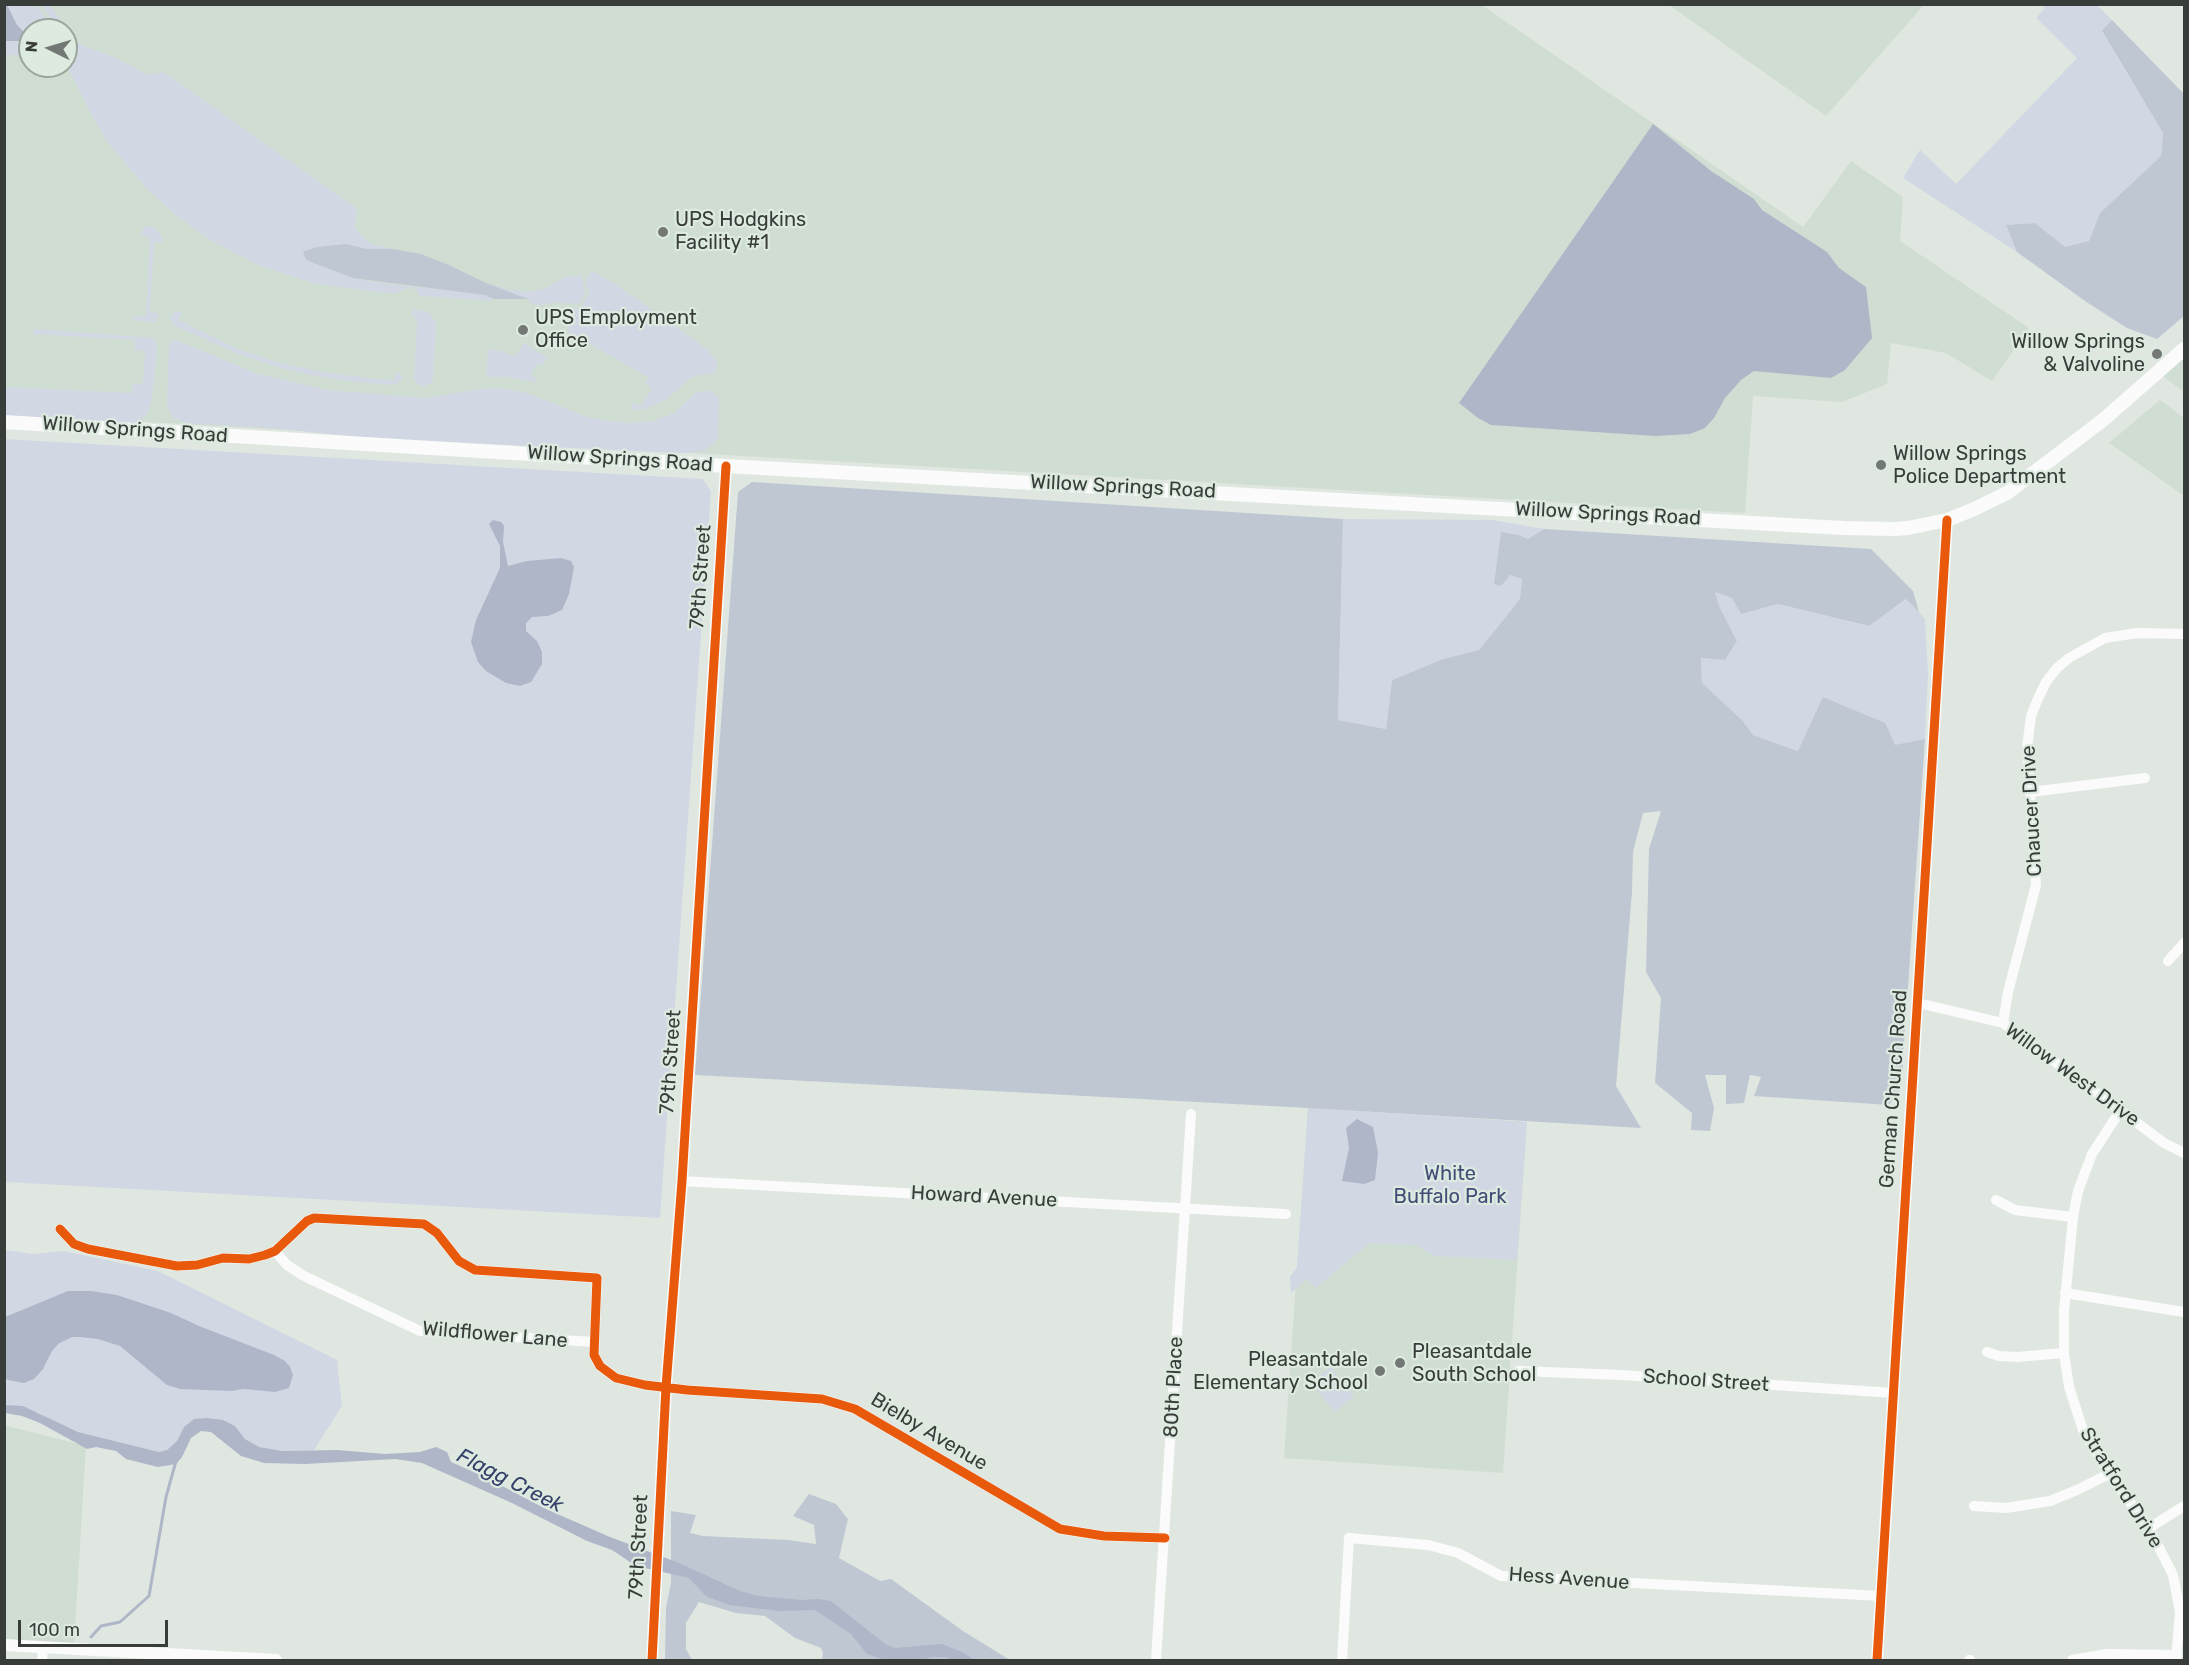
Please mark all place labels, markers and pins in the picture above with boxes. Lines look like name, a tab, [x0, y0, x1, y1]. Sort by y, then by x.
place label: UPS Hodgkins Facility #1	[675, 208, 806, 255]
marker: UPS Hodgkins Facility #1	[656, 225, 670, 239]
place label: UPS Employment Office	[535, 306, 697, 353]
marker: UPS Employment Office	[516, 323, 530, 337]
place label: Willow Springs & Valvoline	[2011, 330, 2145, 377]
marker: Willow Springs & Valvoline	[2150, 347, 2164, 361]
place label: Willow Springs Police Department	[1893, 442, 2066, 489]
marker: Willow Springs Police Department	[1874, 458, 1888, 472]
place label: Pleasantdale South School	[1412, 1340, 1536, 1387]
place label: Pleasantdale Elementary School	[1193, 1348, 1368, 1395]
marker: Pleasantdale South School	[1393, 1356, 1407, 1370]
marker: Pleasantdale Elementary School	[1373, 1364, 1387, 1378]

